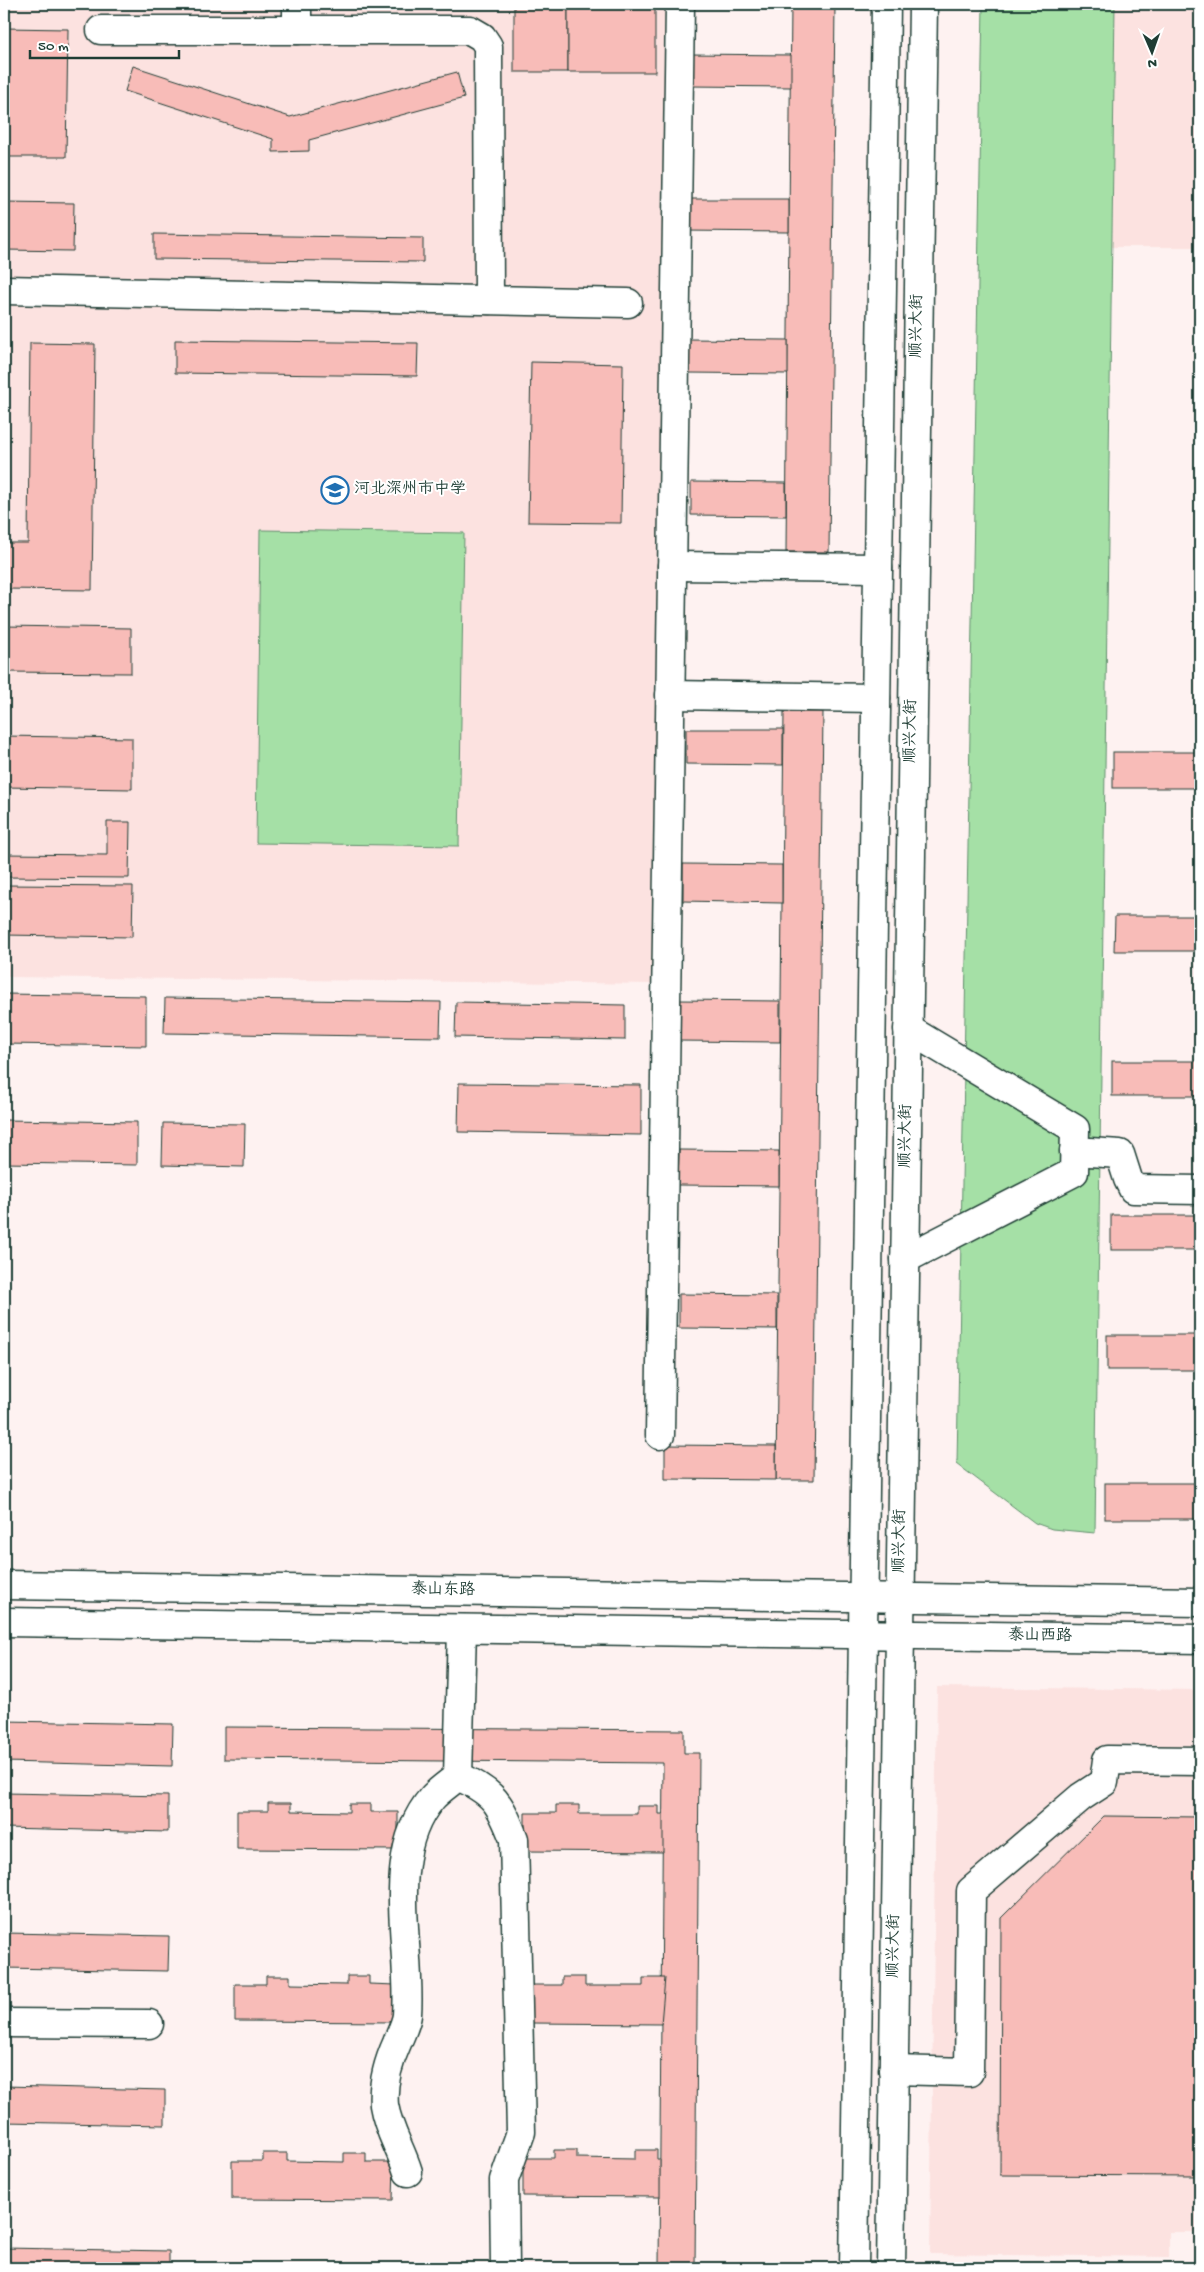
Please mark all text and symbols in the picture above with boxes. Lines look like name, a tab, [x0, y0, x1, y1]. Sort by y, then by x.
scale bar	[30, 28, 179, 60]
north arrow	[1126, 28, 1176, 78]
text: 50 m	[38, 38, 69, 56]
text: N	[1148, 54, 1157, 71]
street label: 顺兴大街	[907, 294, 928, 358]
school or university icon: 河北深州市中学	[320, 475, 350, 505]
place label: 河北深州市中学	[354, 479, 466, 500]
street label: 顺兴大街	[901, 699, 922, 763]
street label: 顺兴大街	[896, 1104, 917, 1168]
street label: 顺兴大街	[890, 1509, 911, 1573]
street label: 泰山东路	[411, 1579, 475, 1601]
street label: 泰山西路	[1008, 1625, 1072, 1647]
street label: 顺兴大街	[884, 1914, 905, 1978]

